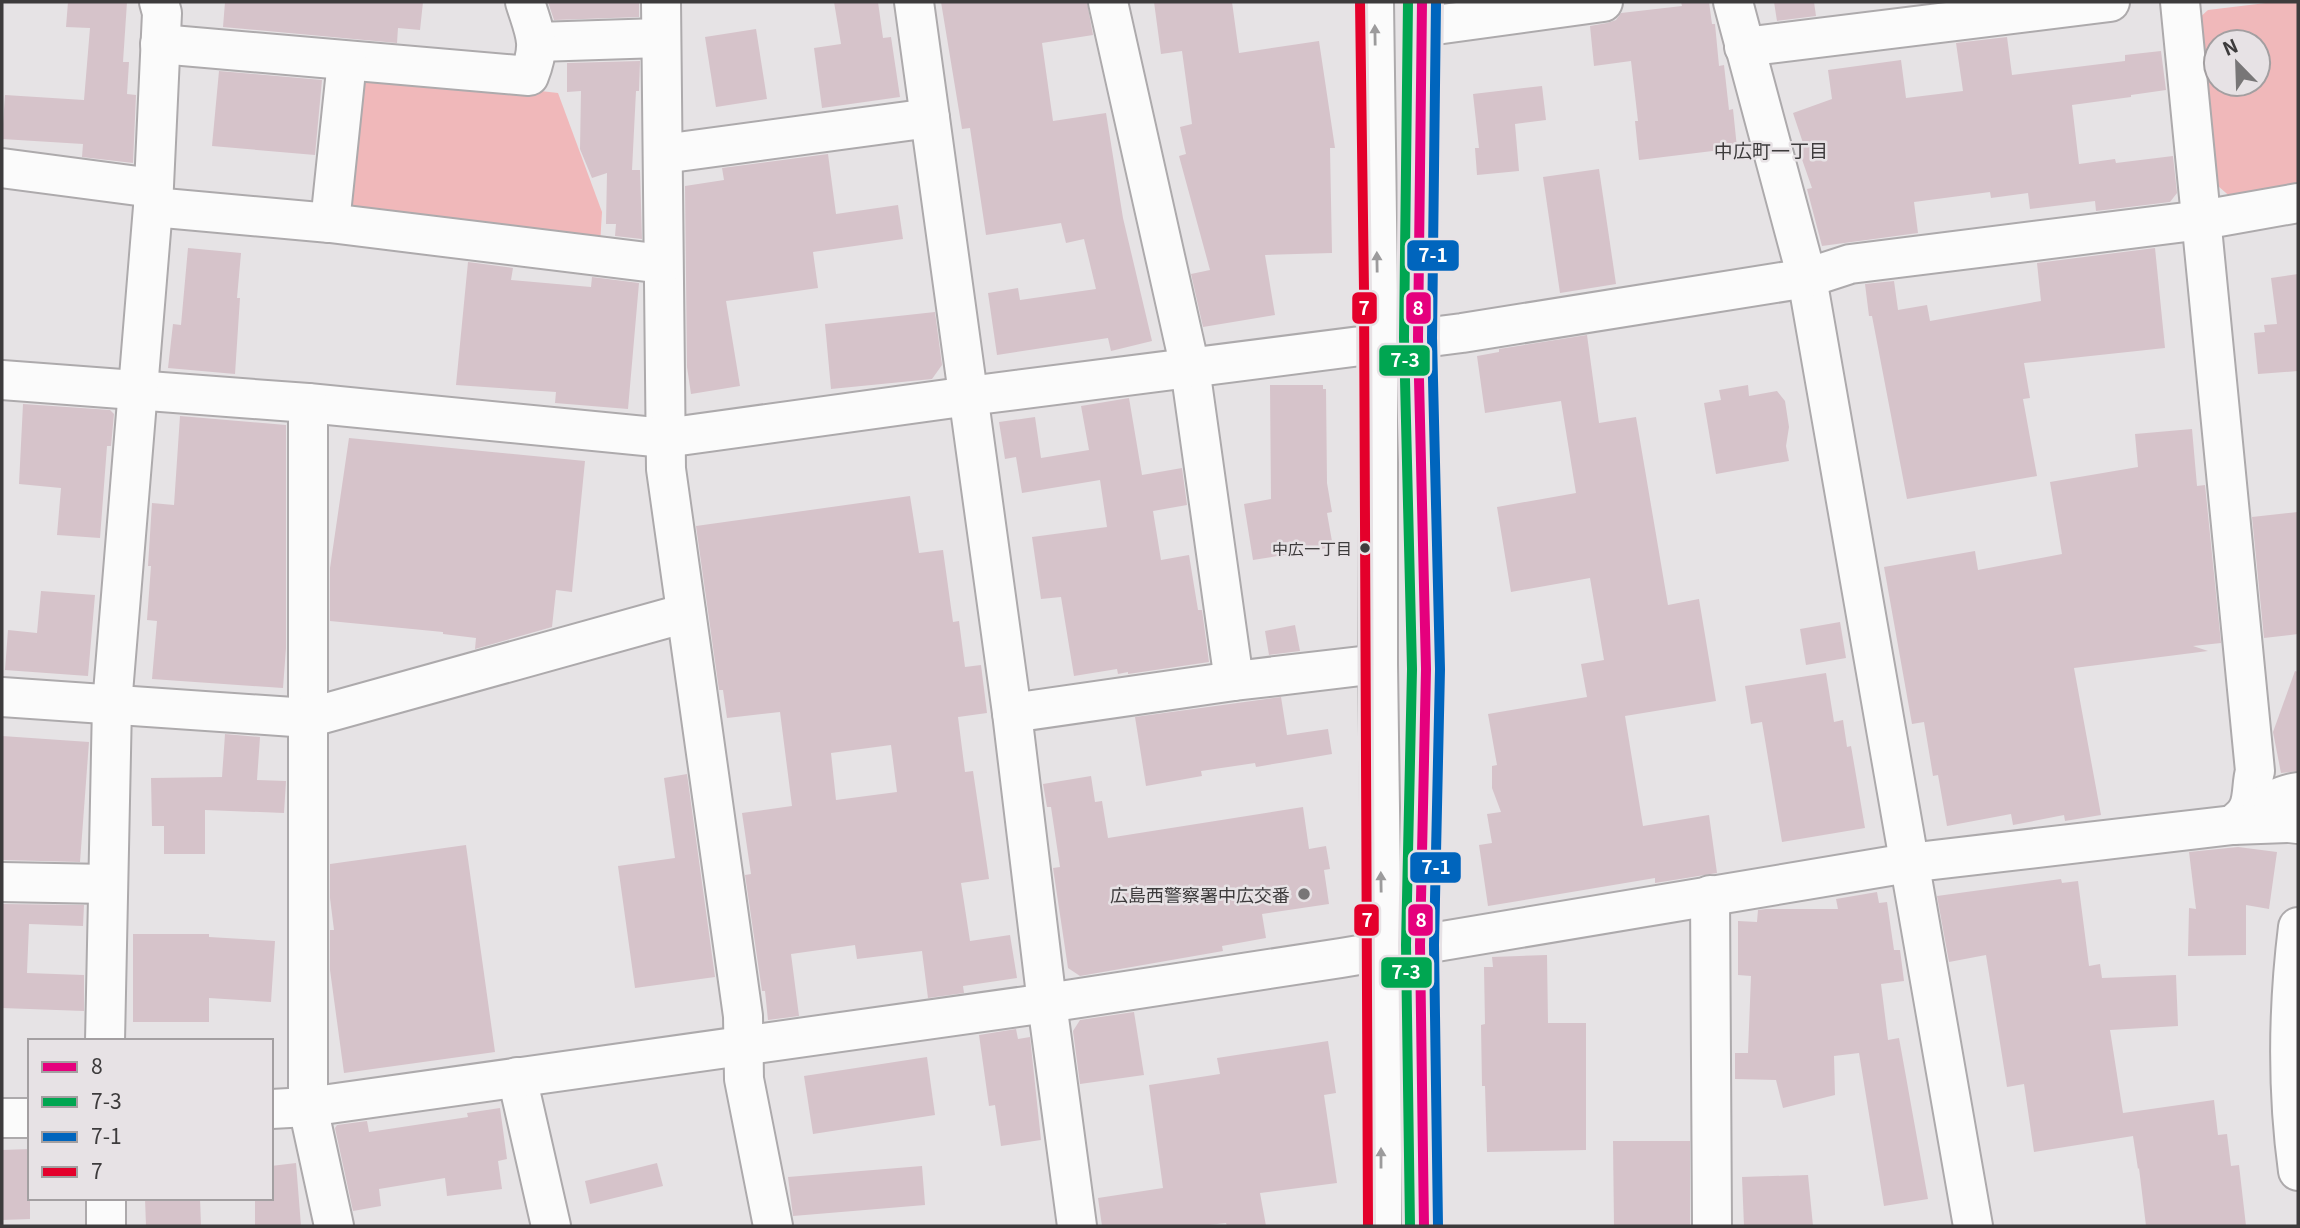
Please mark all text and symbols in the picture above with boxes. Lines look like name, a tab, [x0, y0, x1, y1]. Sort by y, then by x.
one-way arrow	[1369, 23, 1381, 45]
north arrow	[2202, 28, 2272, 98]
text: N	[2218, 31, 2242, 61]
district label: 中広町一丁目	[1714, 136, 1828, 163]
line badge: 7-1	[1406, 239, 1460, 272]
text: 7-1	[1418, 240, 1448, 267]
one-way arrow	[1372, 251, 1383, 273]
line badge: 7	[1351, 291, 1378, 325]
line badge: 8	[1405, 291, 1432, 325]
text: 7	[1358, 293, 1370, 320]
text: 8	[1412, 293, 1424, 320]
line badge: 7-3	[1378, 344, 1431, 377]
text: 7-3	[1390, 345, 1420, 372]
place label: 中広一丁目	[1272, 536, 1352, 560]
marker: 中広一丁目	[1358, 541, 1372, 555]
line badge: 7-1	[1409, 851, 1462, 884]
text: 7-1	[1421, 852, 1451, 879]
one-way arrow	[1375, 870, 1386, 892]
place label: 広島西警察署中広交番	[1110, 881, 1290, 907]
marker: 広島西警察署中広交番	[1296, 886, 1312, 902]
line badge: 7	[1353, 903, 1380, 937]
line badge: 8	[1407, 903, 1434, 937]
text: 7	[1361, 905, 1373, 932]
text: 8	[1415, 905, 1427, 932]
line badge: 7-3	[1380, 956, 1433, 989]
text: 7-3	[1391, 957, 1421, 984]
legend	[28, 1039, 273, 1200]
text: 8	[91, 1050, 103, 1080]
text: 7-3	[91, 1085, 122, 1115]
text: 7-1	[91, 1120, 122, 1150]
one-way arrow	[1375, 1147, 1387, 1169]
text: 7	[91, 1155, 103, 1185]

